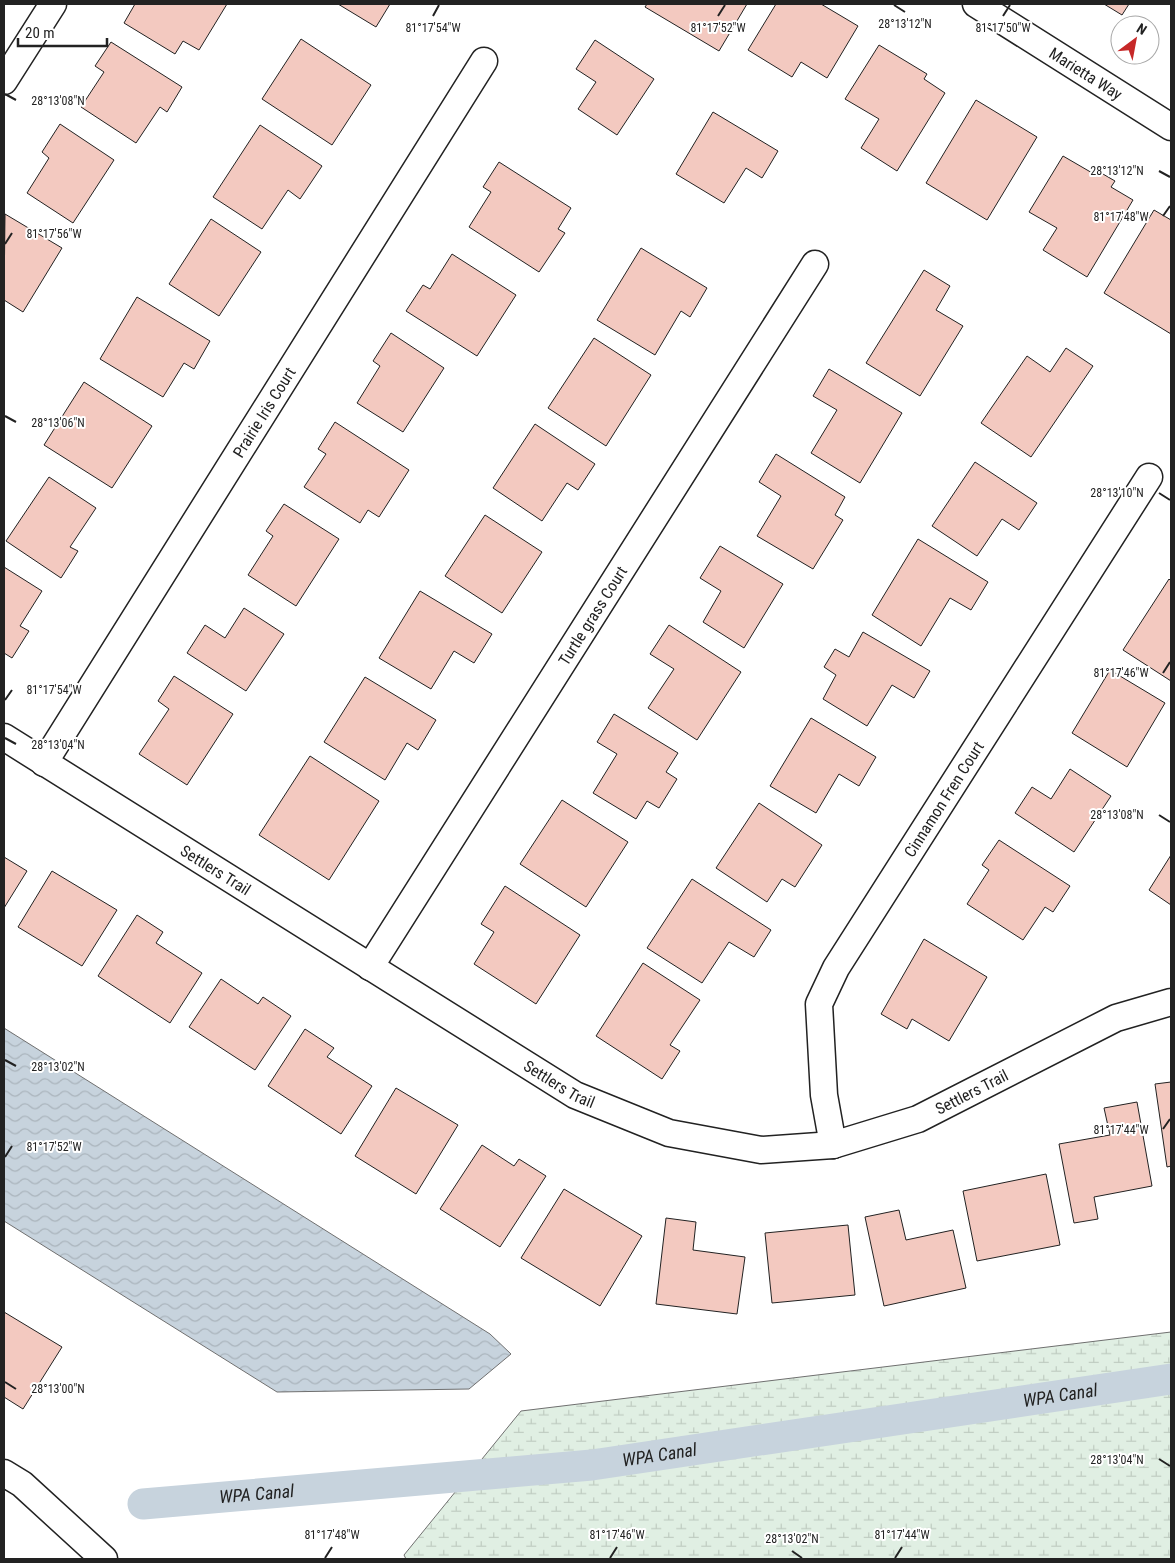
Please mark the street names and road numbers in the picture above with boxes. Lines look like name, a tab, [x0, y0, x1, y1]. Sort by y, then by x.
street label: Marietta Way	[1046, 44, 1126, 104]
street label: Prairie Iris Court	[229, 364, 300, 461]
street label: Turtle grass Court	[555, 563, 631, 669]
street label: Cinnamon Fren Court	[900, 738, 988, 861]
street label: Settlers Trail	[177, 841, 254, 899]
street label: Settlers Trail	[520, 1056, 598, 1112]
street label: Settlers Trail	[932, 1066, 1011, 1119]

